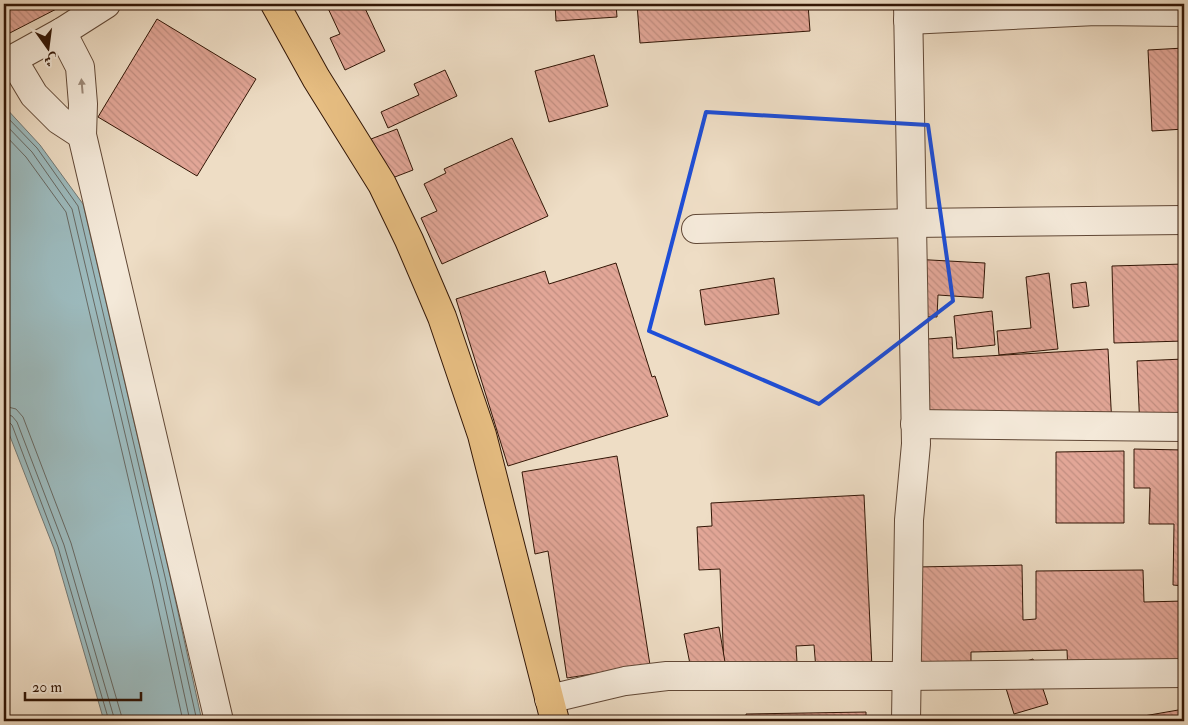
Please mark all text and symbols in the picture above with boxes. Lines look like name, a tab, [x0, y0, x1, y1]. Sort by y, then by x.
north arrow	[22, 22, 72, 72]
text: ش	[42, 50, 60, 70]
one-way arrow	[77, 78, 85, 94]
scale bar	[25, 670, 141, 702]
text: 20 m	[32, 678, 62, 697]

